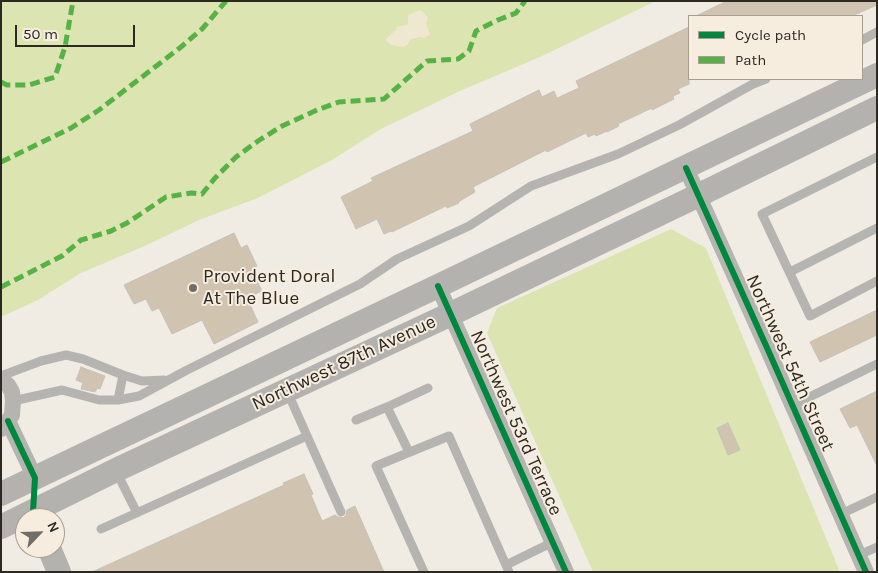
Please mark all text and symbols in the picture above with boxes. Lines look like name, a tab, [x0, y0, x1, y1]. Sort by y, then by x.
scale bar	[18, 15, 138, 47]
legend	[688, 15, 863, 80]
text: 50 m	[23, 25, 58, 43]
text: Cycle path	[735, 26, 806, 44]
text: Path	[735, 51, 766, 69]
place label: Provident Doral At The Blue	[203, 266, 336, 310]
street label: Northwest 54th Street	[741, 271, 839, 455]
marker: Provident Doral At The Blue	[187, 282, 199, 294]
street label: Northwest 87th Avenue	[248, 310, 440, 416]
street label: Northwest 53rd Terrace	[465, 327, 567, 519]
north arrow	[15, 508, 65, 558]
text: N	[43, 519, 63, 535]

